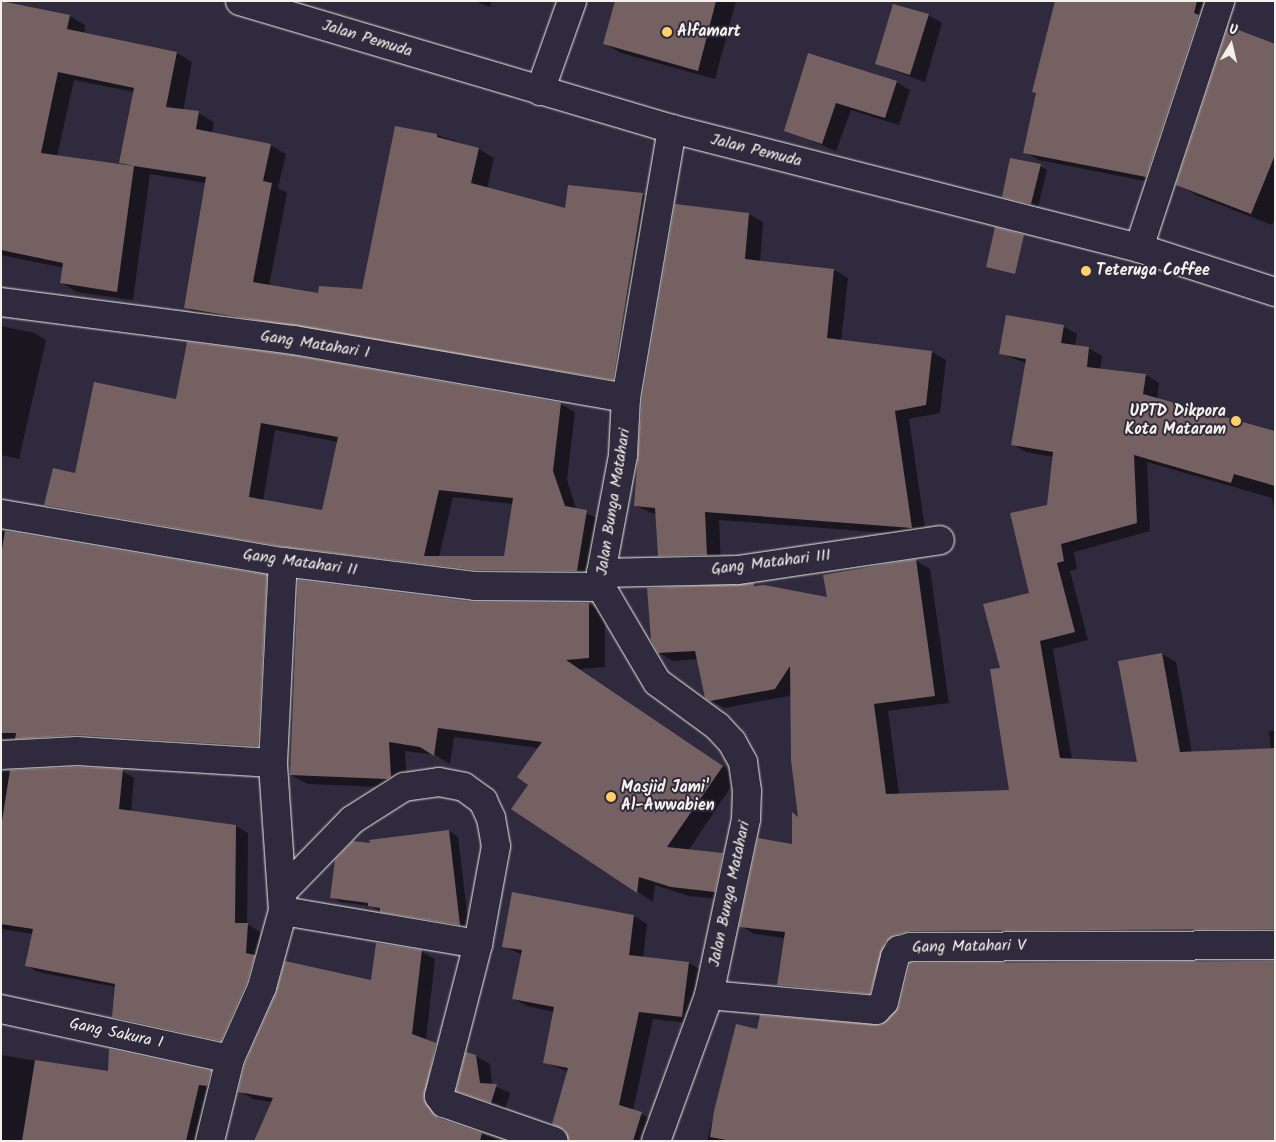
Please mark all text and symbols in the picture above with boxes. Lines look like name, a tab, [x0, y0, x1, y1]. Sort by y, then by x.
street label: Jalan Pemuda	[320, 16, 414, 62]
text: U	[1228, 19, 1239, 42]
north arrow	[1206, 20, 1256, 70]
place label: Alfamart	[677, 22, 741, 42]
marker: Alfamart	[661, 26, 673, 38]
street label: Jalan Pemuda	[708, 130, 804, 172]
place label: Teteruga Coffee	[1096, 261, 1210, 281]
marker: Teteruga Coffee	[1080, 265, 1092, 277]
street label: Gang Matahari I	[259, 327, 371, 363]
place label: UPTD Dikpora Kota Mataram	[1125, 402, 1226, 440]
marker: UPTD Dikpora Kota Mataram	[1230, 415, 1242, 427]
street label: Jalan Bunga Matahari	[593, 427, 635, 577]
street label: Gang Matahari II	[242, 545, 358, 581]
street label: Gang Matahari III	[710, 546, 832, 580]
place label: Masjid Jami' Al-Awwabien	[621, 778, 715, 816]
marker: Masjid Jami' Al-Awwabien	[605, 791, 617, 803]
street label: Jalan Bunga Matahari	[705, 819, 755, 969]
street label: Gang Matahari V	[912, 936, 1026, 958]
street label: Gang Sakura I	[67, 1015, 165, 1053]

